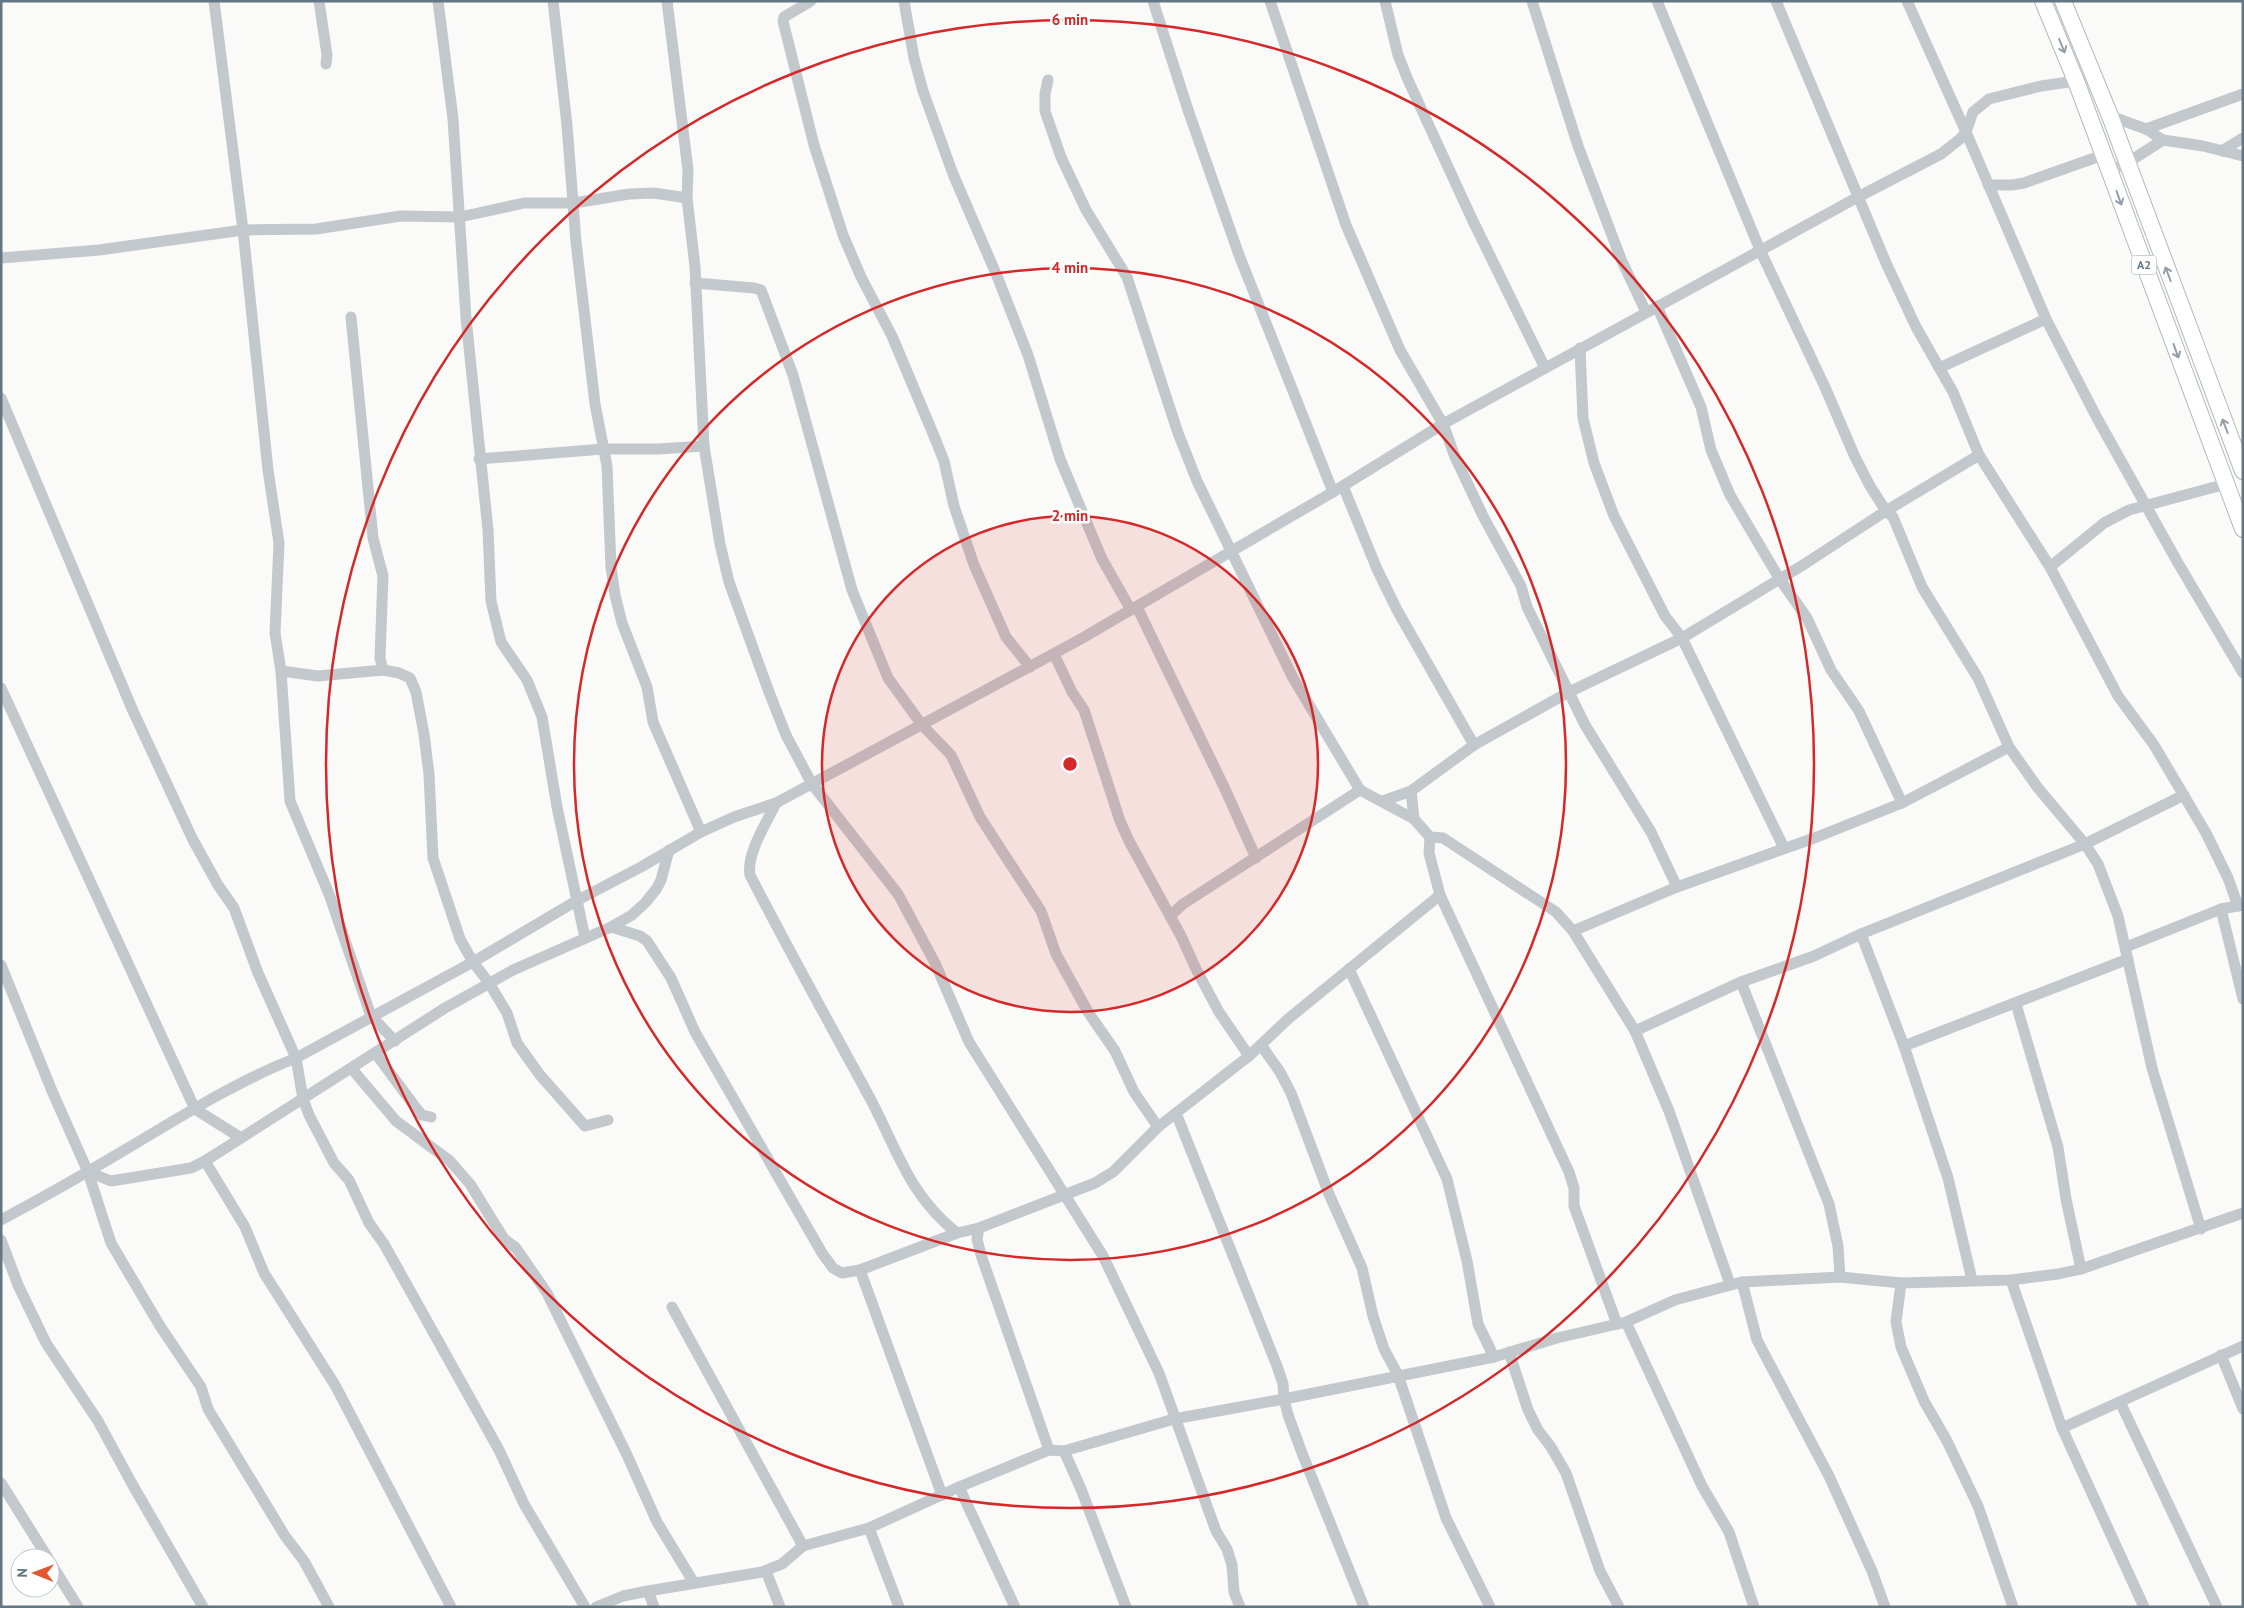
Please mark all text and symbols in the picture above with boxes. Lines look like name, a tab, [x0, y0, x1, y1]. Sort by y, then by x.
text: 6 min	[1052, 10, 1088, 29]
one-way arrow	[2057, 38, 2067, 53]
one-way arrow	[2115, 190, 2124, 206]
road number: A2	[2132, 256, 2156, 274]
text: 4 min	[1052, 258, 1088, 277]
one-way arrow	[2163, 266, 2172, 282]
one-way arrow	[2172, 343, 2181, 358]
one-way arrow	[2220, 418, 2229, 434]
text: 2 min	[1052, 506, 1088, 525]
centre of rings	[1061, 755, 1079, 773]
north arrow	[10, 1548, 60, 1598]
text: N	[13, 1568, 31, 1578]

